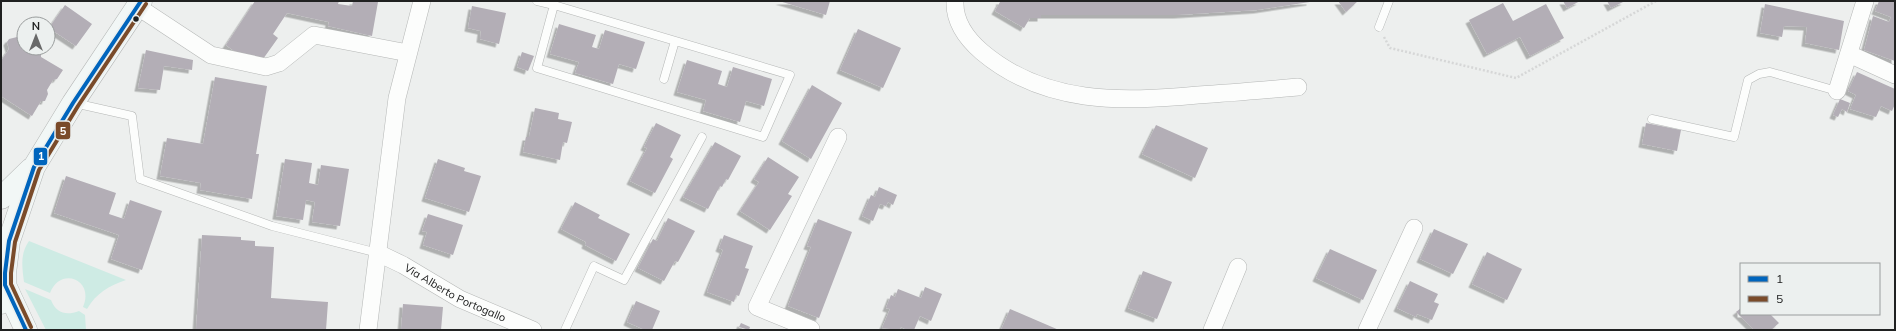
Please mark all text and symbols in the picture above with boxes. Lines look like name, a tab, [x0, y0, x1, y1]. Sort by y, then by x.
unlabelled marker	[131, 14, 141, 24]
north arrow	[16, 16, 56, 56]
text: N	[32, 19, 40, 33]
line badge: 5	[55, 121, 71, 140]
text: 5	[60, 124, 67, 138]
line badge: 1	[33, 147, 48, 166]
text: 1	[38, 149, 45, 163]
street label: Via Alberto Portogallo	[402, 260, 508, 325]
legend	[1740, 263, 1880, 315]
text: 1	[1776, 271, 1783, 286]
text: 5	[1776, 291, 1783, 306]

